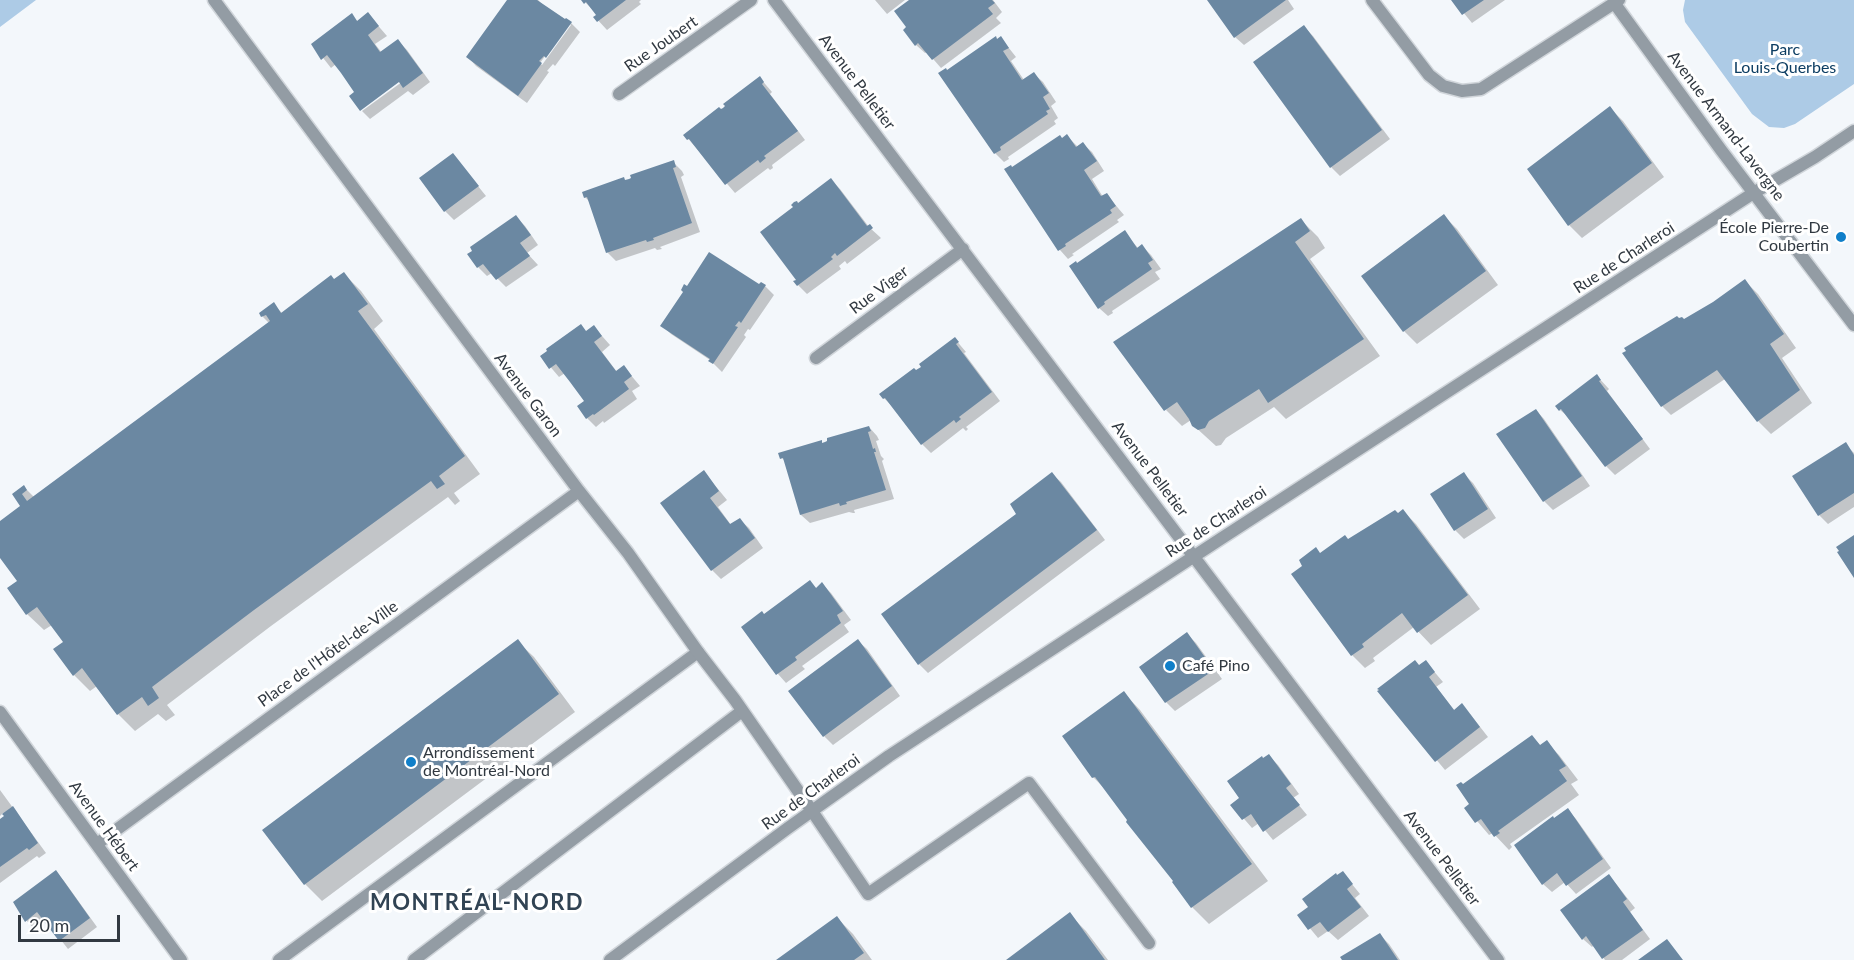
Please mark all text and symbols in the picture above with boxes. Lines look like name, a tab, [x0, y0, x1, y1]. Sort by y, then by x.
street label: Rue Joubert	[621, 12, 701, 76]
street label: Avenue Pelletier	[815, 30, 899, 134]
park label: Parc Louis-Querbes	[1734, 40, 1836, 78]
street label: Avenue Armand-Lavergne	[1663, 47, 1789, 205]
street label: Rue de Charleroi	[1570, 218, 1678, 298]
place label: École Pierre-De Coubertin	[1719, 218, 1829, 256]
marker: École Pierre-De Coubertin	[1834, 230, 1848, 244]
street label: Rue Viger	[846, 262, 912, 318]
street label: Avenue Garon	[490, 349, 566, 441]
street label: Avenue Pelletier	[1108, 417, 1192, 521]
street label: Rue de Charleroi	[1162, 482, 1270, 562]
street label: Place de l'Hôtel-de-Ville	[254, 597, 402, 711]
place label: Café Pino	[1182, 656, 1250, 676]
marker: Café Pino	[1163, 659, 1177, 673]
place label: Arrondissement de Montréal-Nord	[423, 743, 550, 781]
street label: Rue de Charleroi	[758, 750, 864, 834]
marker: Arrondissement de Montréal-Nord	[404, 755, 418, 769]
street label: Avenue Hébert	[65, 777, 143, 875]
street label: Avenue Pelletier	[1400, 806, 1484, 910]
district label: MONTRÉAL-NORD	[370, 890, 584, 916]
scale bar	[21, 903, 123, 941]
text: 20 m	[29, 914, 69, 936]

